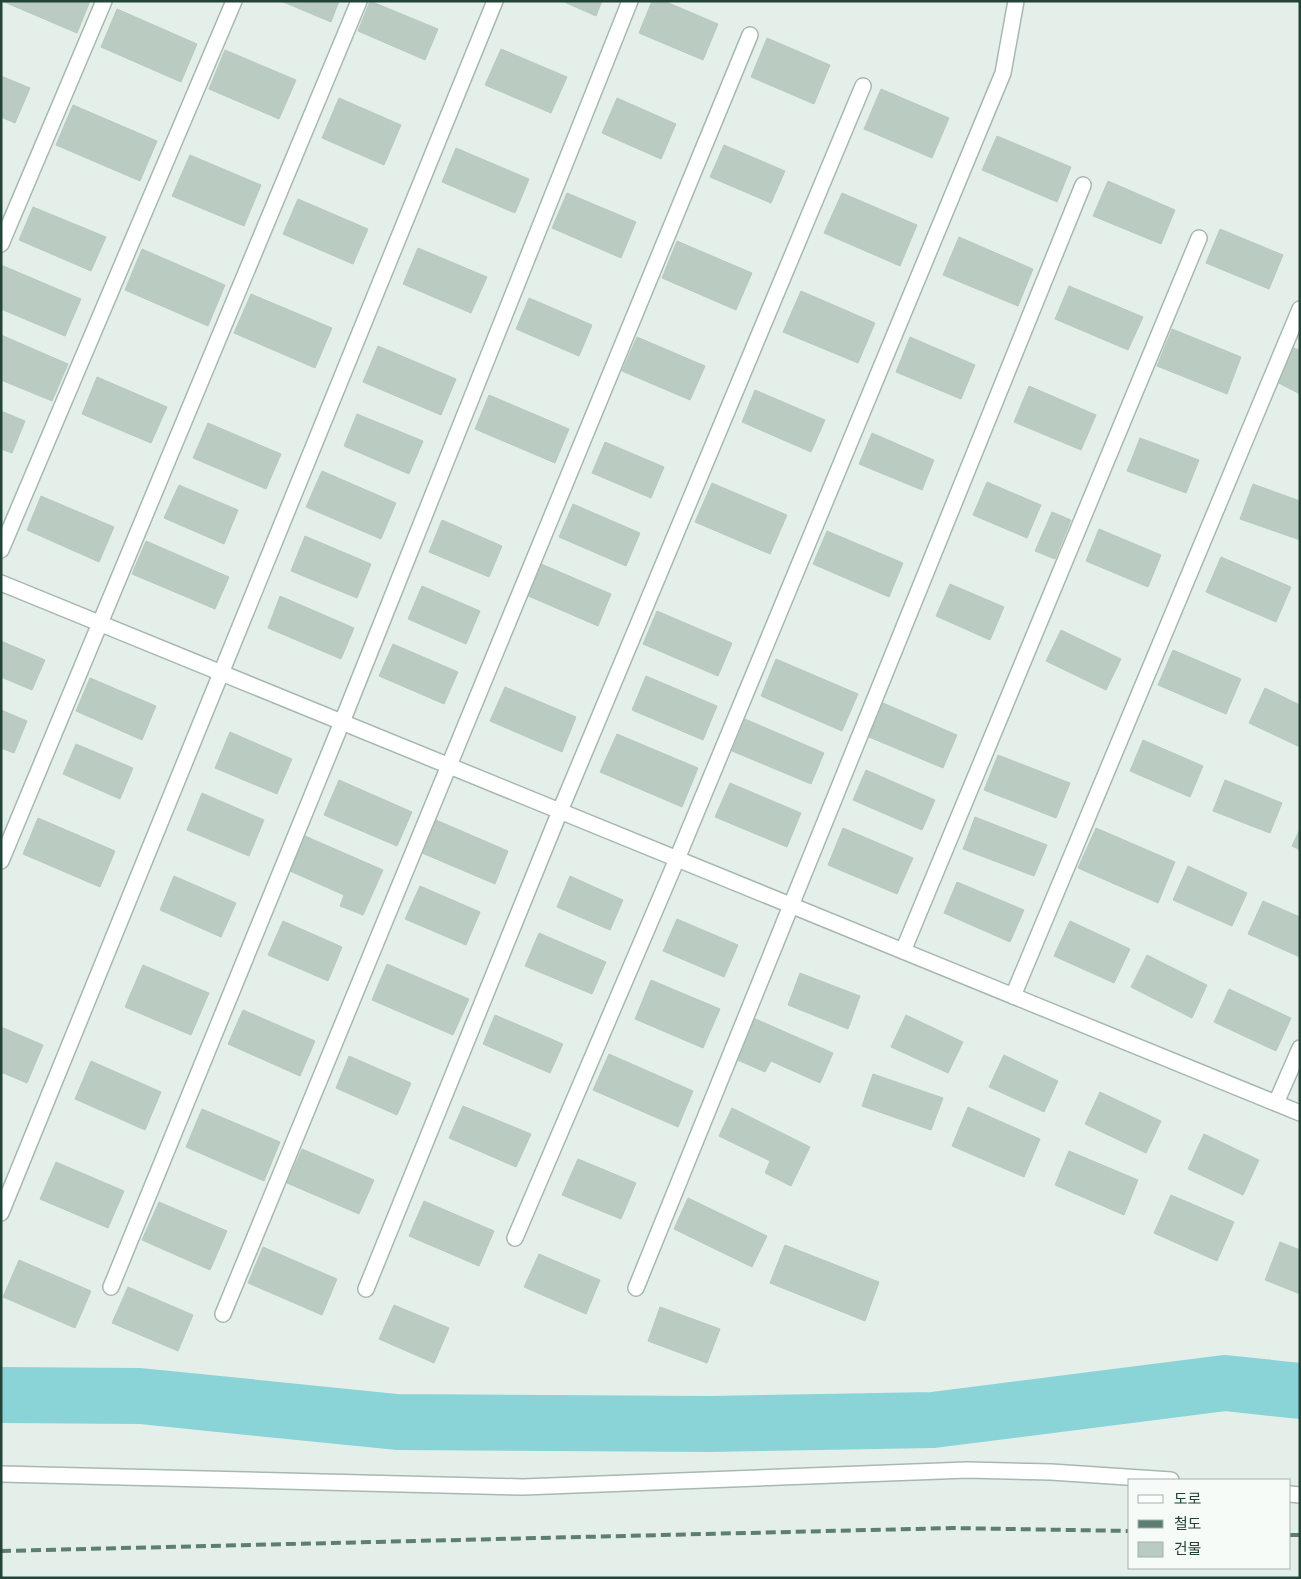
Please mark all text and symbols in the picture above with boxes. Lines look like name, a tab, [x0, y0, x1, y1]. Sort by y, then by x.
legend	[1128, 1479, 1291, 1569]
text: 도로	[1174, 1490, 1202, 1507]
text: 철도	[1174, 1515, 1202, 1532]
text: 건물	[1174, 1540, 1202, 1557]

